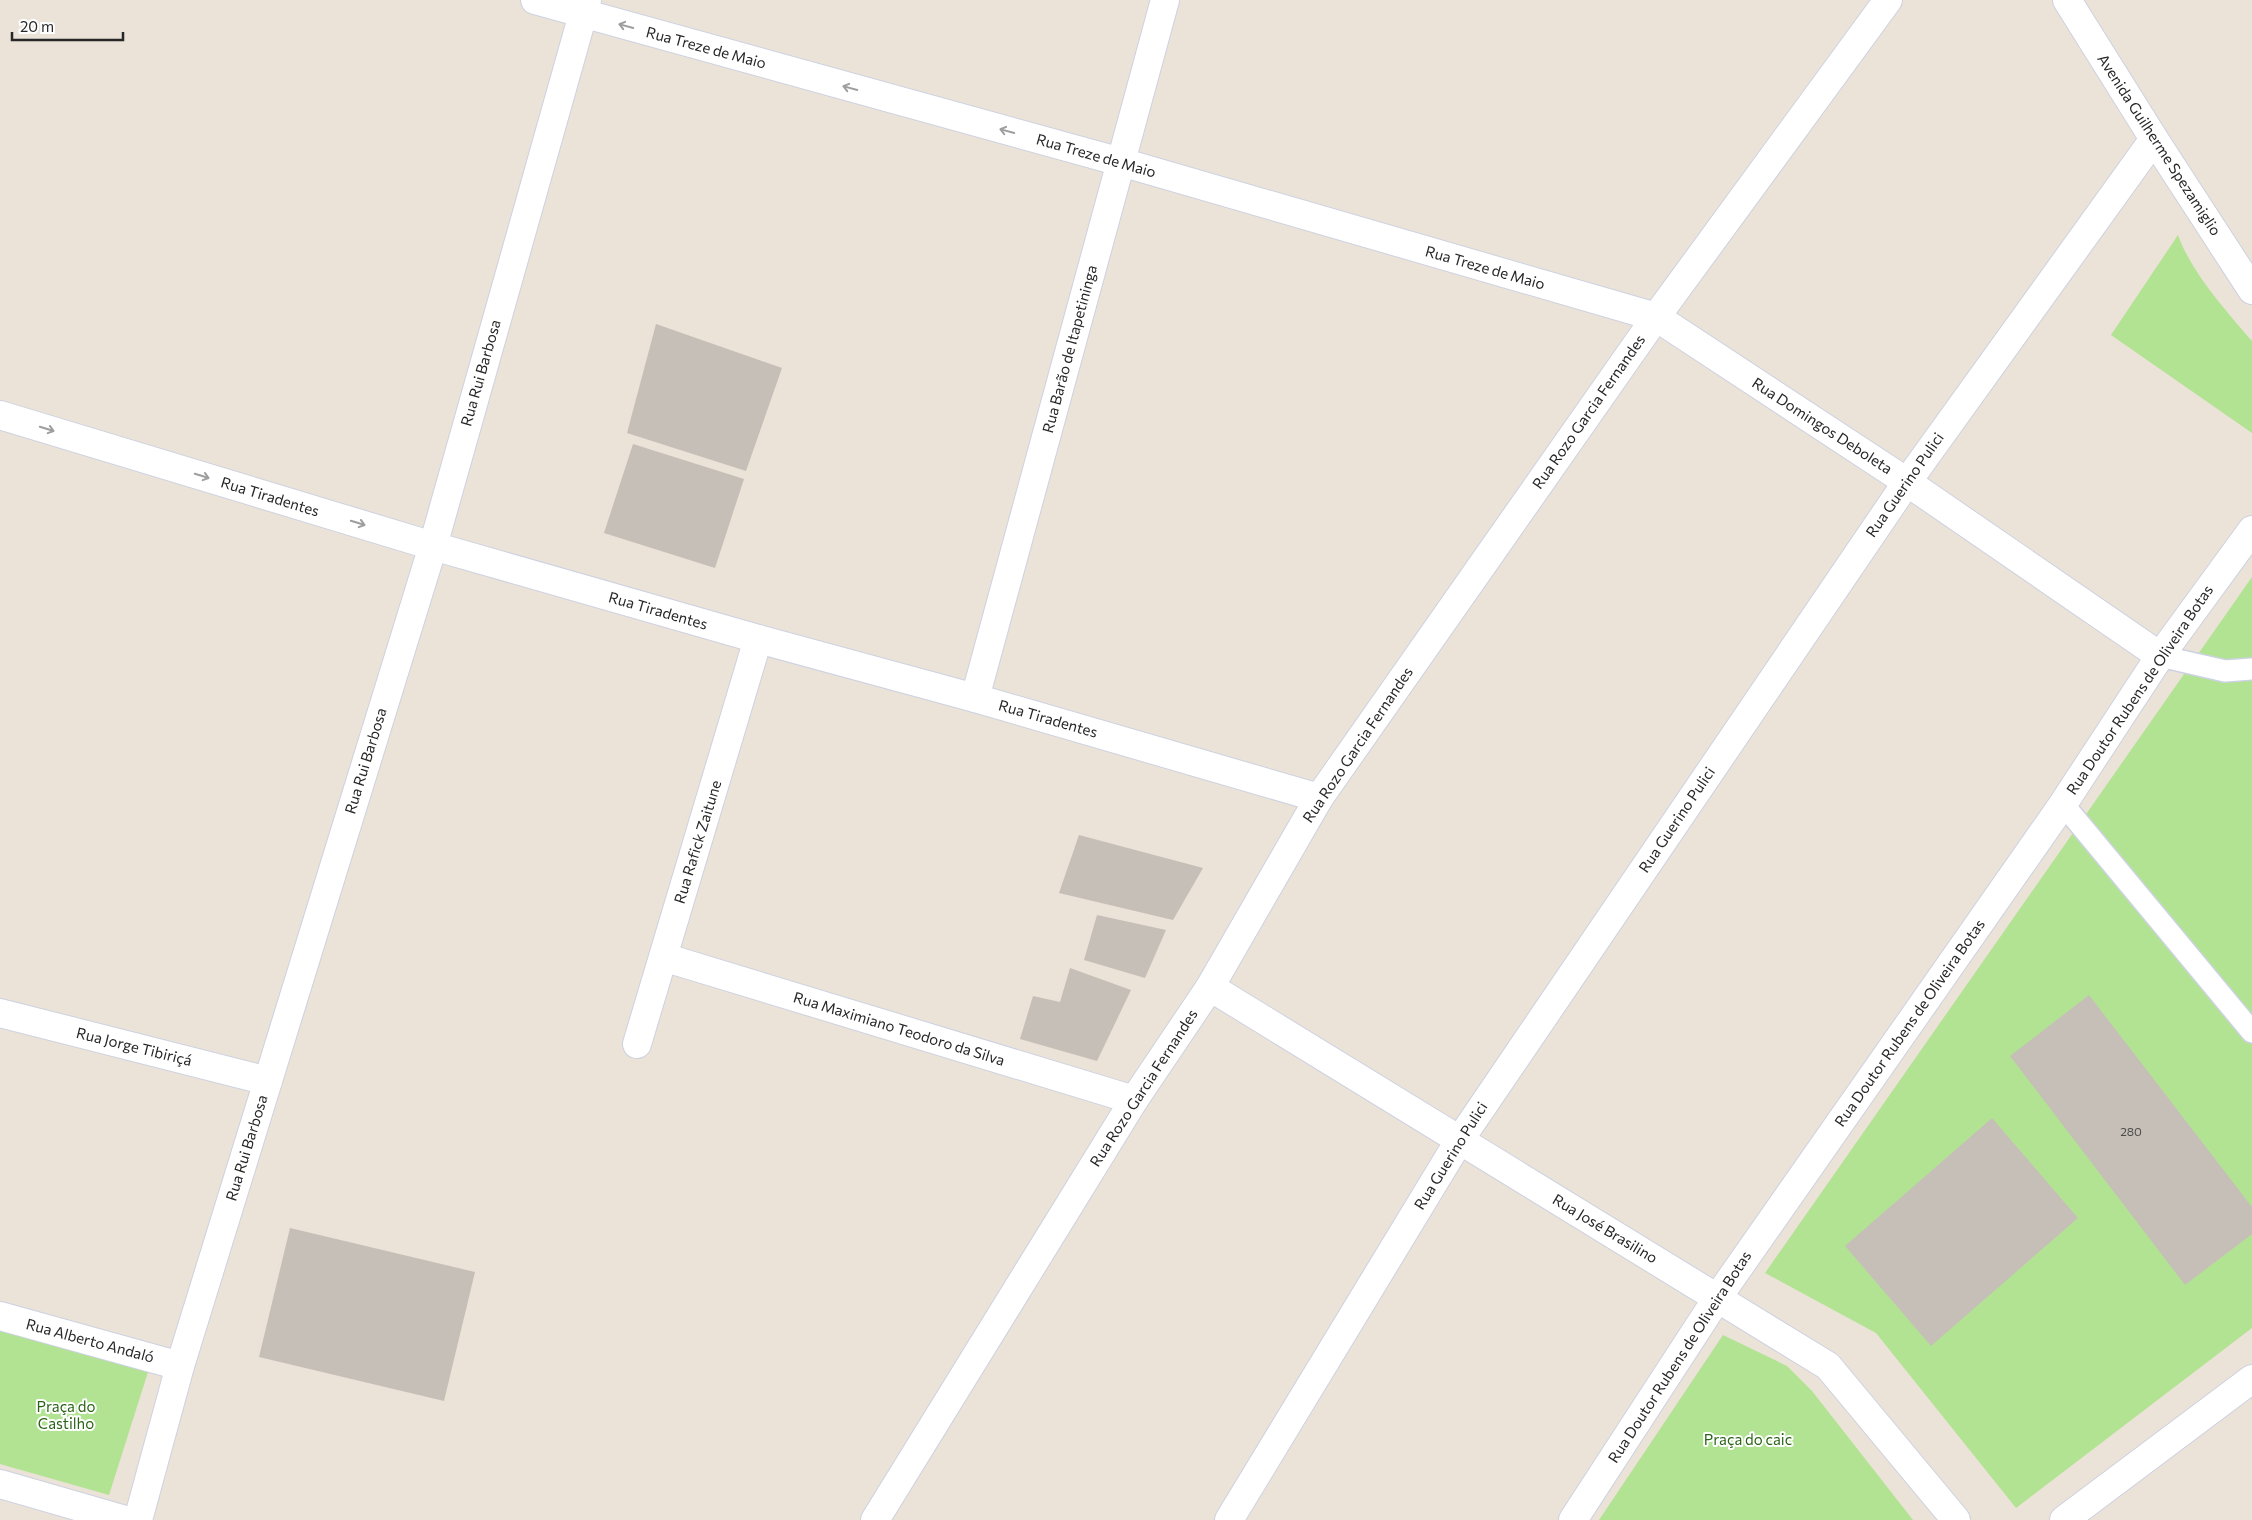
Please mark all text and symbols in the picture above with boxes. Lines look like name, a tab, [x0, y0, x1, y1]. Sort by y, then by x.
scale bar	[12, 10, 124, 42]
text: 20 m	[20, 17, 54, 35]
one-way arrow	[618, 21, 634, 30]
street label: Rua Treze de Maio	[644, 22, 768, 72]
street label: Avenida Guilherme Spezamiglio	[2094, 50, 2225, 239]
one-way arrow	[842, 82, 858, 92]
one-way arrow	[999, 125, 1015, 135]
street label: Rua Treze de Maio	[1034, 129, 1158, 181]
street label: Rua Treze de Maio	[1423, 241, 1547, 293]
street label: Rua Barão de Itapetininga	[1038, 263, 1100, 435]
street label: Rua Rui Barbosa	[456, 317, 504, 428]
street label: Rua Rozo Garcia Fernandes	[1528, 331, 1648, 492]
street label: Rua Domingos Deboleta	[1749, 373, 1896, 477]
one-way arrow	[38, 424, 54, 434]
street label: Rua Guerino Pulici	[1861, 429, 1947, 540]
one-way arrow	[194, 472, 210, 481]
street label: Rua Tiradentes	[219, 473, 322, 520]
one-way arrow	[349, 519, 365, 529]
street label: Rua Doutor Rubens de Oliveira Botas	[2062, 581, 2216, 798]
street label: Rua Tiradentes	[607, 587, 710, 633]
street label: Rua Rozo Garcia Fernandes	[1298, 663, 1416, 826]
street label: Rua Tiradentes	[997, 695, 1100, 741]
street label: Rua Rui Barbosa	[340, 705, 390, 816]
street label: Rua Guerino Pulici	[1634, 763, 1718, 876]
street label: Rua Rafick Zaitune	[670, 778, 724, 906]
street label: Rua Doutor Rubens de Oliveira Botas	[1830, 915, 1988, 1130]
street label: Rua Maximiano Teodoro da Silva	[791, 987, 1007, 1069]
street label: Rua Rozo Garcia Fernandes	[1086, 1005, 1201, 1170]
street label: Rua Jorge Tibiriçá	[75, 1023, 194, 1069]
street label: Rua Rui Barbosa	[221, 1092, 271, 1203]
street label: Rua Guerino Pulici	[1410, 1098, 1490, 1213]
house number: 280	[2120, 1124, 2142, 1138]
street label: Rua José Brasilino	[1550, 1190, 1661, 1267]
street label: Rua Doutor Rubens de Oliveira Botas	[1604, 1247, 1755, 1466]
street label: Rua Alberto Andaló	[24, 1314, 156, 1366]
park label: Praça do Castilho	[37, 1397, 95, 1432]
park label: Praça do caic	[1704, 1430, 1792, 1448]

